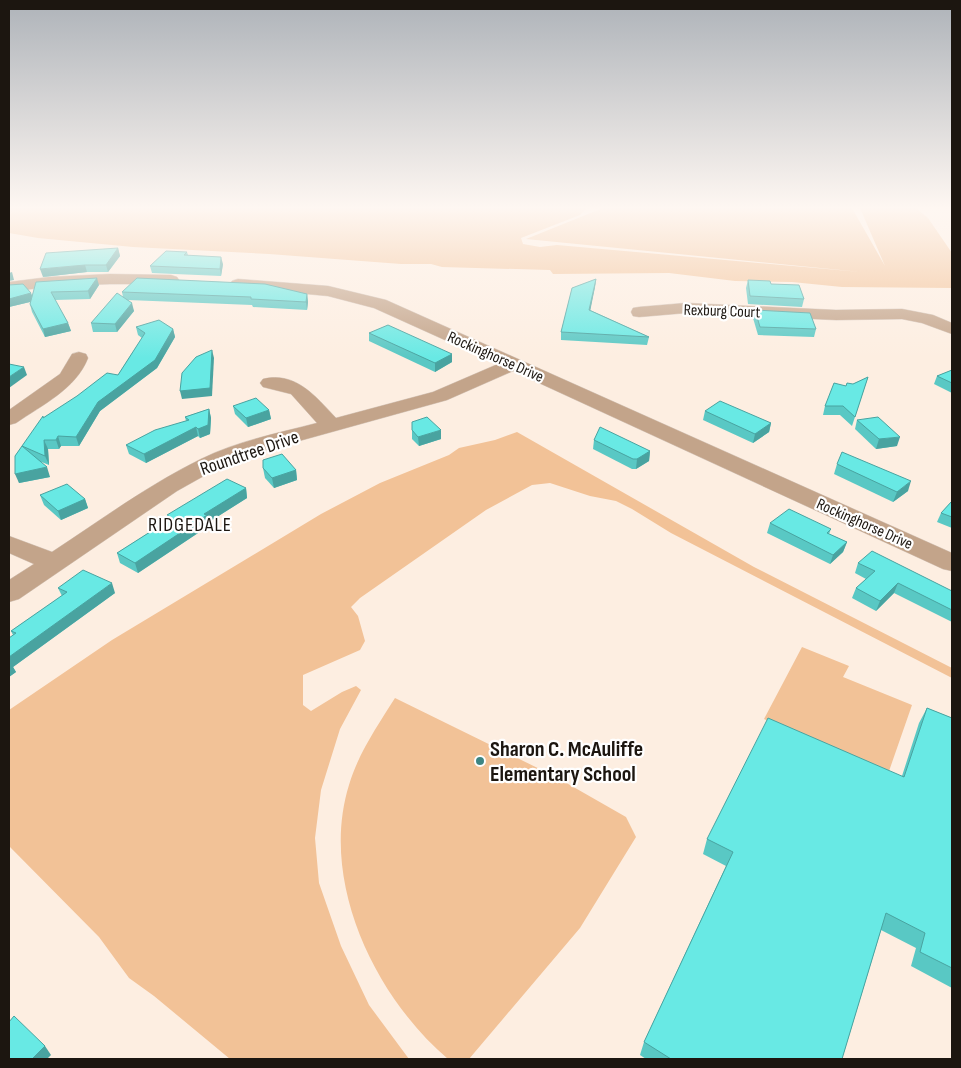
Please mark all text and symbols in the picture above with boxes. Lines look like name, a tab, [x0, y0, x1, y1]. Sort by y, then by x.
street label: Rexburg Court	[683, 301, 761, 322]
street label: Rockinghorse Drive	[444, 328, 546, 387]
street label: Roundtree Drive	[197, 426, 302, 481]
street label: Rockinghorse Drive	[813, 495, 915, 554]
district label: RIDGEDALE	[148, 513, 232, 537]
place label: Sharon C. McAuliffe Elementary School	[490, 736, 643, 788]
marker: Sharon C. McAuliffe Elementary School	[474, 755, 486, 767]

